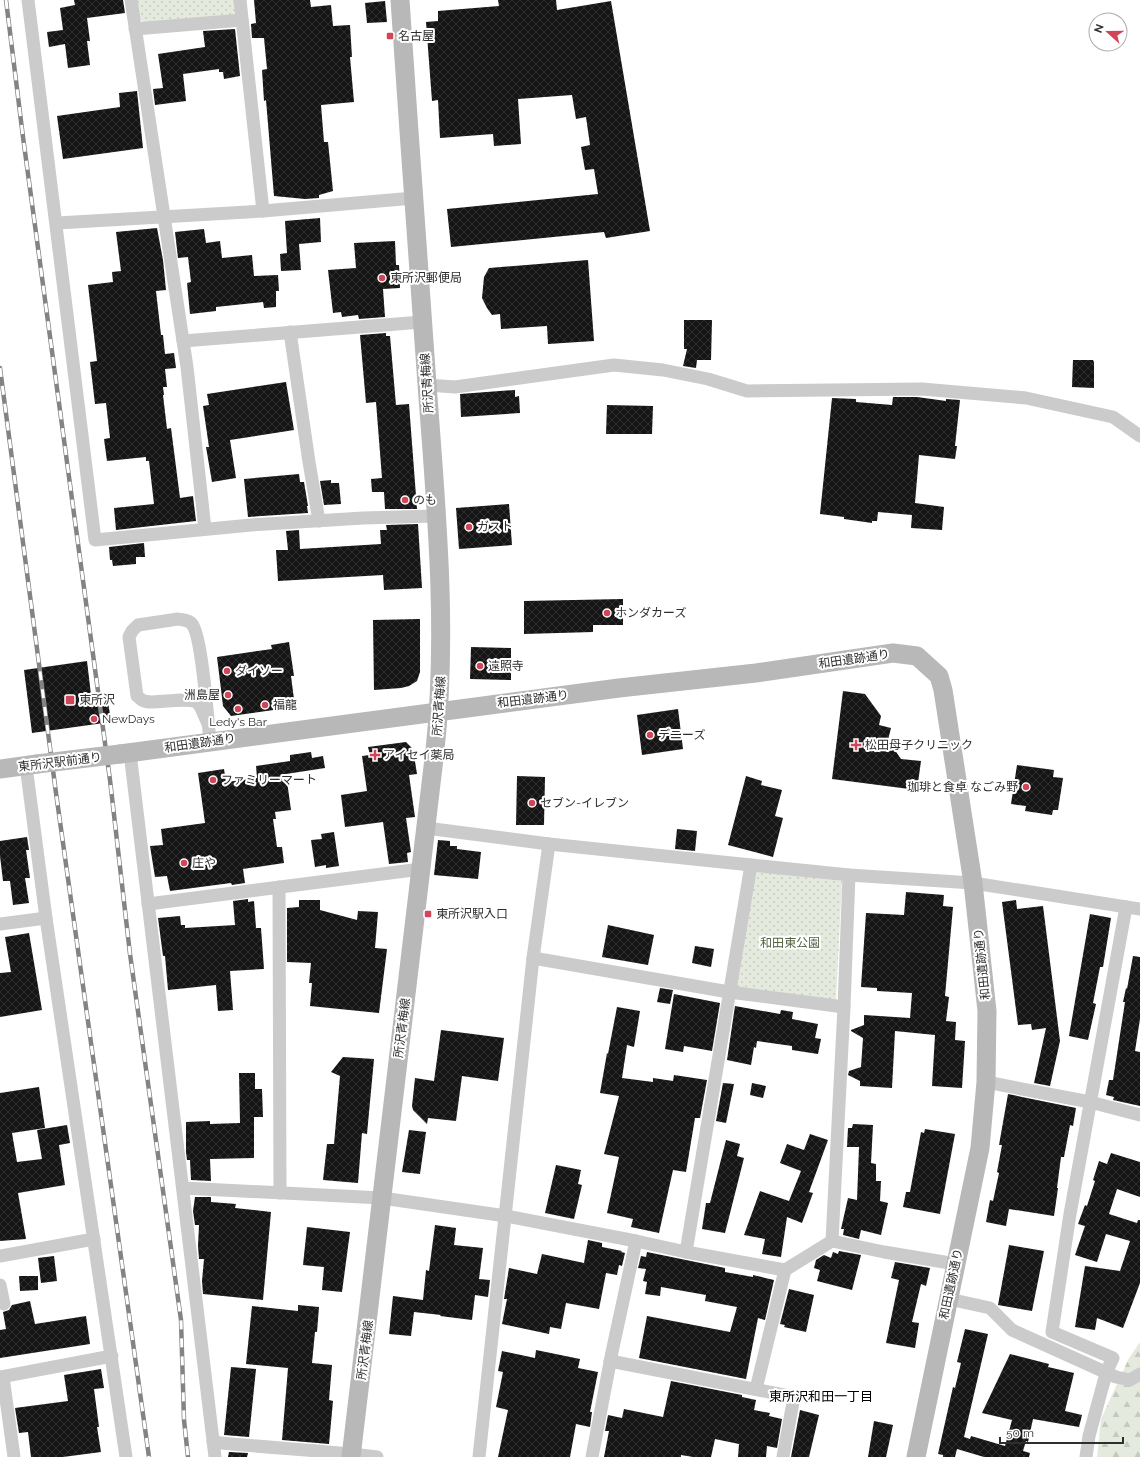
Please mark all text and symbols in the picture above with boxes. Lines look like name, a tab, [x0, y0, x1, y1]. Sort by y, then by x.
north arrow	[1088, 12, 1128, 52]
text: N	[1092, 22, 1107, 35]
place label: 名古屋	[398, 29, 434, 43]
marker: 名古屋	[385, 31, 395, 41]
place label: 東所沢郵便局	[390, 271, 462, 285]
marker: 東所沢郵便局	[377, 273, 387, 283]
street label: 所沢青梅線	[418, 353, 436, 413]
place label: のも	[413, 493, 437, 507]
marker: のも	[400, 495, 410, 505]
place label: ガスト	[477, 520, 513, 534]
marker: ガスト	[464, 522, 474, 532]
place label: ホンダカーズ	[615, 606, 686, 620]
marker: ホンダカーズ	[602, 608, 612, 618]
street label: 和田遺跡通り	[817, 647, 891, 671]
place label: 遠照寺	[488, 659, 524, 673]
marker: 遠照寺	[475, 661, 485, 671]
place label: ダイソー	[235, 664, 283, 678]
marker: ダイソー	[222, 666, 232, 676]
street label: 所沢青梅線	[430, 676, 448, 736]
place label: 洲島屋	[184, 688, 220, 702]
street label: 和田遺跡通り	[496, 688, 570, 710]
marker: 洲島屋	[223, 690, 233, 700]
place label: 東所沢	[79, 693, 115, 707]
marker: 東所沢	[64, 694, 76, 706]
place label: 福龍	[273, 698, 297, 712]
marker: 福龍	[260, 700, 270, 710]
marker: Ledy's Bar	[233, 704, 243, 714]
place label: NewDays	[102, 712, 155, 726]
marker: NewDays	[89, 714, 99, 724]
place label: Ledy's Bar	[209, 715, 268, 729]
place label: デニーズ	[658, 728, 705, 742]
marker: デニーズ	[645, 730, 655, 740]
street label: 和田遺跡通り	[163, 731, 237, 755]
place label: 松田母子クリニック	[865, 738, 973, 752]
marker: 松田母子クリニック	[850, 739, 862, 751]
place label: アイセイ薬局	[383, 748, 454, 762]
street label: 東所沢駅前通り	[17, 750, 103, 774]
marker: アイセイ薬局	[370, 750, 380, 760]
place label: ファミリーマート	[221, 773, 317, 787]
marker: ファミリーマート	[208, 775, 218, 785]
place label: 珈琲と食卓 なごみ野	[907, 780, 1018, 794]
marker: 珈琲と食卓 なごみ野	[1021, 782, 1031, 792]
place label: セブン-イレブン	[540, 796, 629, 810]
marker: セブン-イレブン	[527, 798, 537, 808]
place label: 庄や	[192, 856, 216, 870]
marker: 庄や	[179, 858, 189, 868]
place label: 東所沢駅入口	[436, 907, 508, 921]
marker: 東所沢駅入口	[423, 909, 433, 919]
street label: 和田遺跡通り	[971, 927, 993, 1001]
park label: 和田東公園	[760, 936, 820, 950]
street label: 所沢青梅線	[391, 997, 413, 1059]
street label: 和田遺跡通り	[937, 1247, 965, 1321]
street label: 所沢青梅線	[354, 1319, 376, 1381]
district label: 東所沢和田一丁目	[769, 1389, 873, 1404]
scale bar	[1000, 1419, 1123, 1445]
text: 50 m	[1006, 1426, 1034, 1440]

